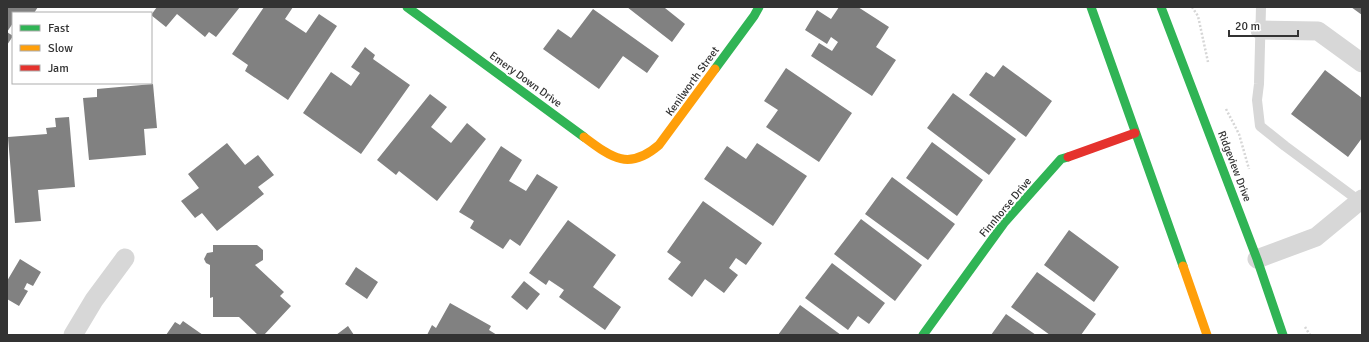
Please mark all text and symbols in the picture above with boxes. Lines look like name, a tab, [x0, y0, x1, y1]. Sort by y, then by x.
legend	[12, 12, 152, 84]
scale bar	[1229, 12, 1298, 38]
text: 20 m	[1235, 19, 1260, 34]
text: Fast	[48, 21, 69, 36]
text: Slow	[48, 41, 73, 56]
street label: Kenilworth Street	[663, 44, 722, 119]
street label: Emery Down Drive	[487, 49, 564, 110]
text: Jam	[48, 61, 69, 76]
street label: Ridgeview Drive	[1215, 129, 1254, 203]
street label: Finnhorse Drive	[977, 175, 1034, 240]

